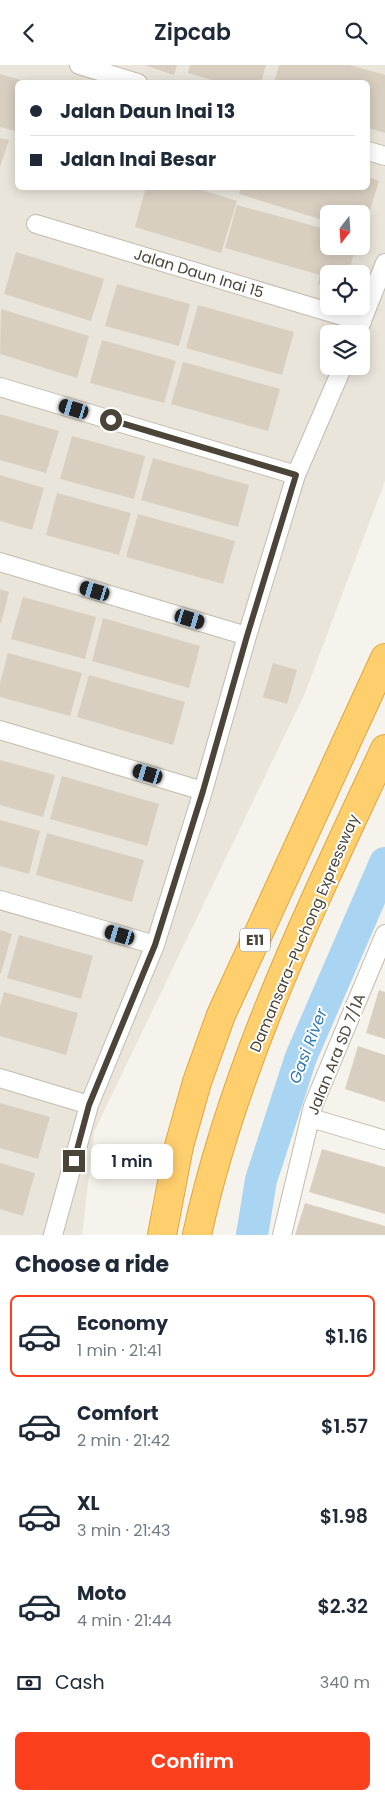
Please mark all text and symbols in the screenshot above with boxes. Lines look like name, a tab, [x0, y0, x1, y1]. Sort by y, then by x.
text: Zipcab	[154, 17, 231, 48]
icon: back	[15, 19, 43, 47]
icon: search	[342, 19, 370, 47]
text: Jalan Daun Inai 13	[60, 98, 235, 125]
text: Jalan Inai Besar	[60, 146, 216, 173]
north arrow	[320, 205, 370, 255]
map controls	[320, 205, 370, 375]
street label: Jalan Daun Inai 15	[131, 243, 267, 303]
button: locate	[320, 265, 370, 315]
button: layers	[320, 325, 370, 375]
car	[57, 397, 90, 421]
route start	[100, 409, 122, 431]
car	[78, 579, 111, 603]
car	[173, 607, 206, 631]
car	[131, 762, 164, 786]
street label: Damansara–Puchong Expressway	[244, 810, 364, 1055]
car	[103, 923, 136, 947]
road number: E11	[240, 929, 270, 951]
street label: Jalan Ara SD 7/1A	[302, 990, 370, 1118]
water label: Gasi River	[283, 1004, 333, 1087]
callout: 1 min	[92, 1143, 174, 1179]
route end	[63, 1150, 85, 1172]
text: 1 min	[111, 1150, 153, 1173]
text: Choose a ride	[15, 1249, 169, 1280]
text: Economy	[77, 1310, 168, 1337]
icon: car	[17, 1314, 62, 1359]
text: $1.16	[325, 1323, 368, 1350]
text: 1 min · 21:41	[77, 1339, 162, 1362]
text: Comfort	[77, 1400, 159, 1427]
icon: car	[17, 1404, 62, 1449]
text: $1.57	[321, 1413, 368, 1440]
text: 2 min · 21:42	[77, 1429, 170, 1452]
text: XL	[77, 1490, 100, 1517]
icon: car	[17, 1494, 62, 1539]
text: $1.98	[320, 1503, 368, 1530]
text: 3 min · 21:43	[77, 1519, 171, 1542]
text: Moto	[77, 1580, 126, 1607]
icon: car	[17, 1584, 62, 1629]
text: $2.32	[317, 1593, 368, 1620]
text: 4 min · 21:44	[77, 1609, 172, 1632]
icon: cash	[15, 1669, 43, 1697]
text: Cash	[55, 1669, 105, 1696]
text: 340 m	[320, 1671, 370, 1694]
button: Confirm	[15, 1732, 370, 1790]

